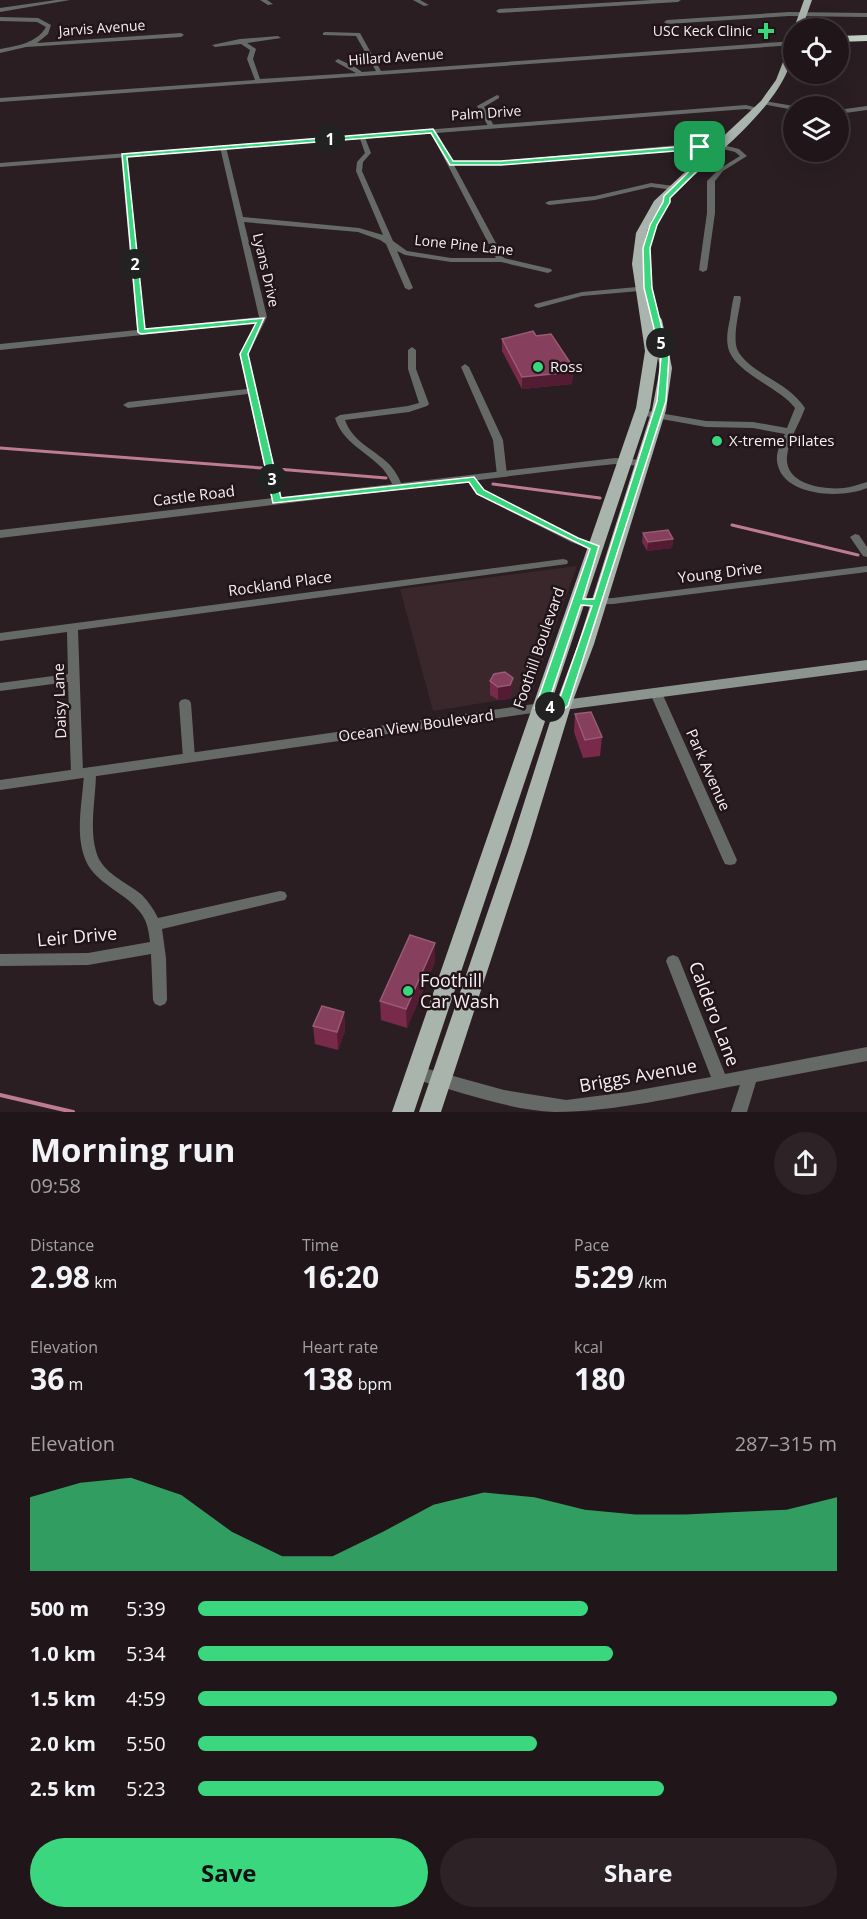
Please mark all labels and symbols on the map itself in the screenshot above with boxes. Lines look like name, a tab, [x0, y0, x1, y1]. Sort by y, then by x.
street label: Jarvis Avenue	[56, 15, 146, 40]
place label: USC Keck Clinic	[653, 21, 752, 40]
marker: USC Keck Clinic	[757, 22, 775, 40]
street label: Hillard Avenue	[348, 44, 444, 69]
street label: Palm Drive	[450, 101, 522, 124]
pin	[674, 121, 725, 172]
pin: 1	[315, 124, 345, 154]
street label: Lone Pine Lane	[414, 230, 515, 259]
street label: Lyans Drive	[249, 231, 284, 309]
pin: 2	[120, 249, 150, 279]
pin: 5	[646, 328, 676, 358]
place label: Ross	[550, 356, 583, 376]
marker: Ross	[531, 360, 545, 374]
place label: X-treme Pilates	[729, 430, 834, 450]
marker: X-treme Pilates	[710, 434, 724, 448]
pin: 3	[257, 464, 287, 494]
street label: Castle Road	[152, 480, 236, 510]
street label: Young Drive	[677, 557, 763, 587]
street label: Rockland Place	[227, 566, 333, 600]
street label: Foothill Boulevard	[508, 584, 568, 711]
street label: Daisy Lane	[48, 663, 70, 739]
pin: 4	[535, 692, 565, 722]
street label: Ocean View Boulevard	[337, 704, 495, 746]
street label: Park Avenue	[682, 726, 736, 814]
street label: Leir Drive	[36, 921, 118, 951]
street label: Caldero Lane	[684, 958, 746, 1069]
place label: Foothill Car Wash	[420, 968, 500, 1013]
marker: Foothill Car Wash	[401, 984, 415, 998]
street label: Briggs Avenue	[577, 1053, 699, 1097]

